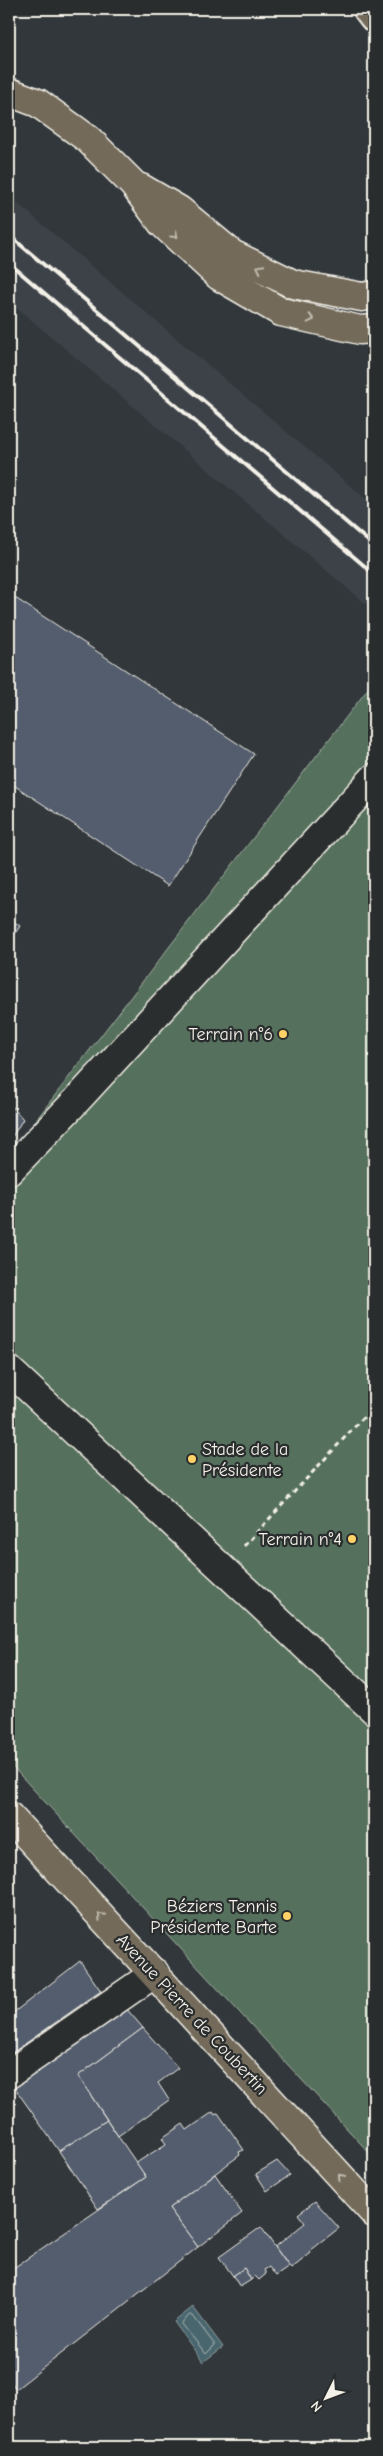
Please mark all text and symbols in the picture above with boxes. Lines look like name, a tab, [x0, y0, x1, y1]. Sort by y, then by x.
one-way arrow	[169, 229, 178, 238]
one-way arrow	[257, 264, 266, 274]
one-way arrow	[306, 313, 315, 324]
place label: Terrain n°6	[189, 1024, 273, 1045]
marker: Terrain n°6	[277, 1028, 289, 1040]
place label: Stade de la Présidente	[202, 1439, 288, 1481]
marker: Stade de la Présidente	[186, 1453, 198, 1465]
place label: Terrain n°4	[259, 1529, 342, 1550]
marker: Terrain n°4	[346, 1533, 358, 1545]
place label: Béziers Tennis Présidente Barte	[150, 1896, 277, 1938]
marker: Béziers Tennis Présidente Barte	[281, 1910, 293, 1922]
one-way arrow	[98, 1912, 107, 1921]
street label: Avenue Pierre de Coubertin	[112, 1930, 272, 2099]
one-way arrow	[338, 2174, 347, 2183]
north arrow	[300, 2374, 350, 2424]
text: N	[307, 2397, 326, 2415]

